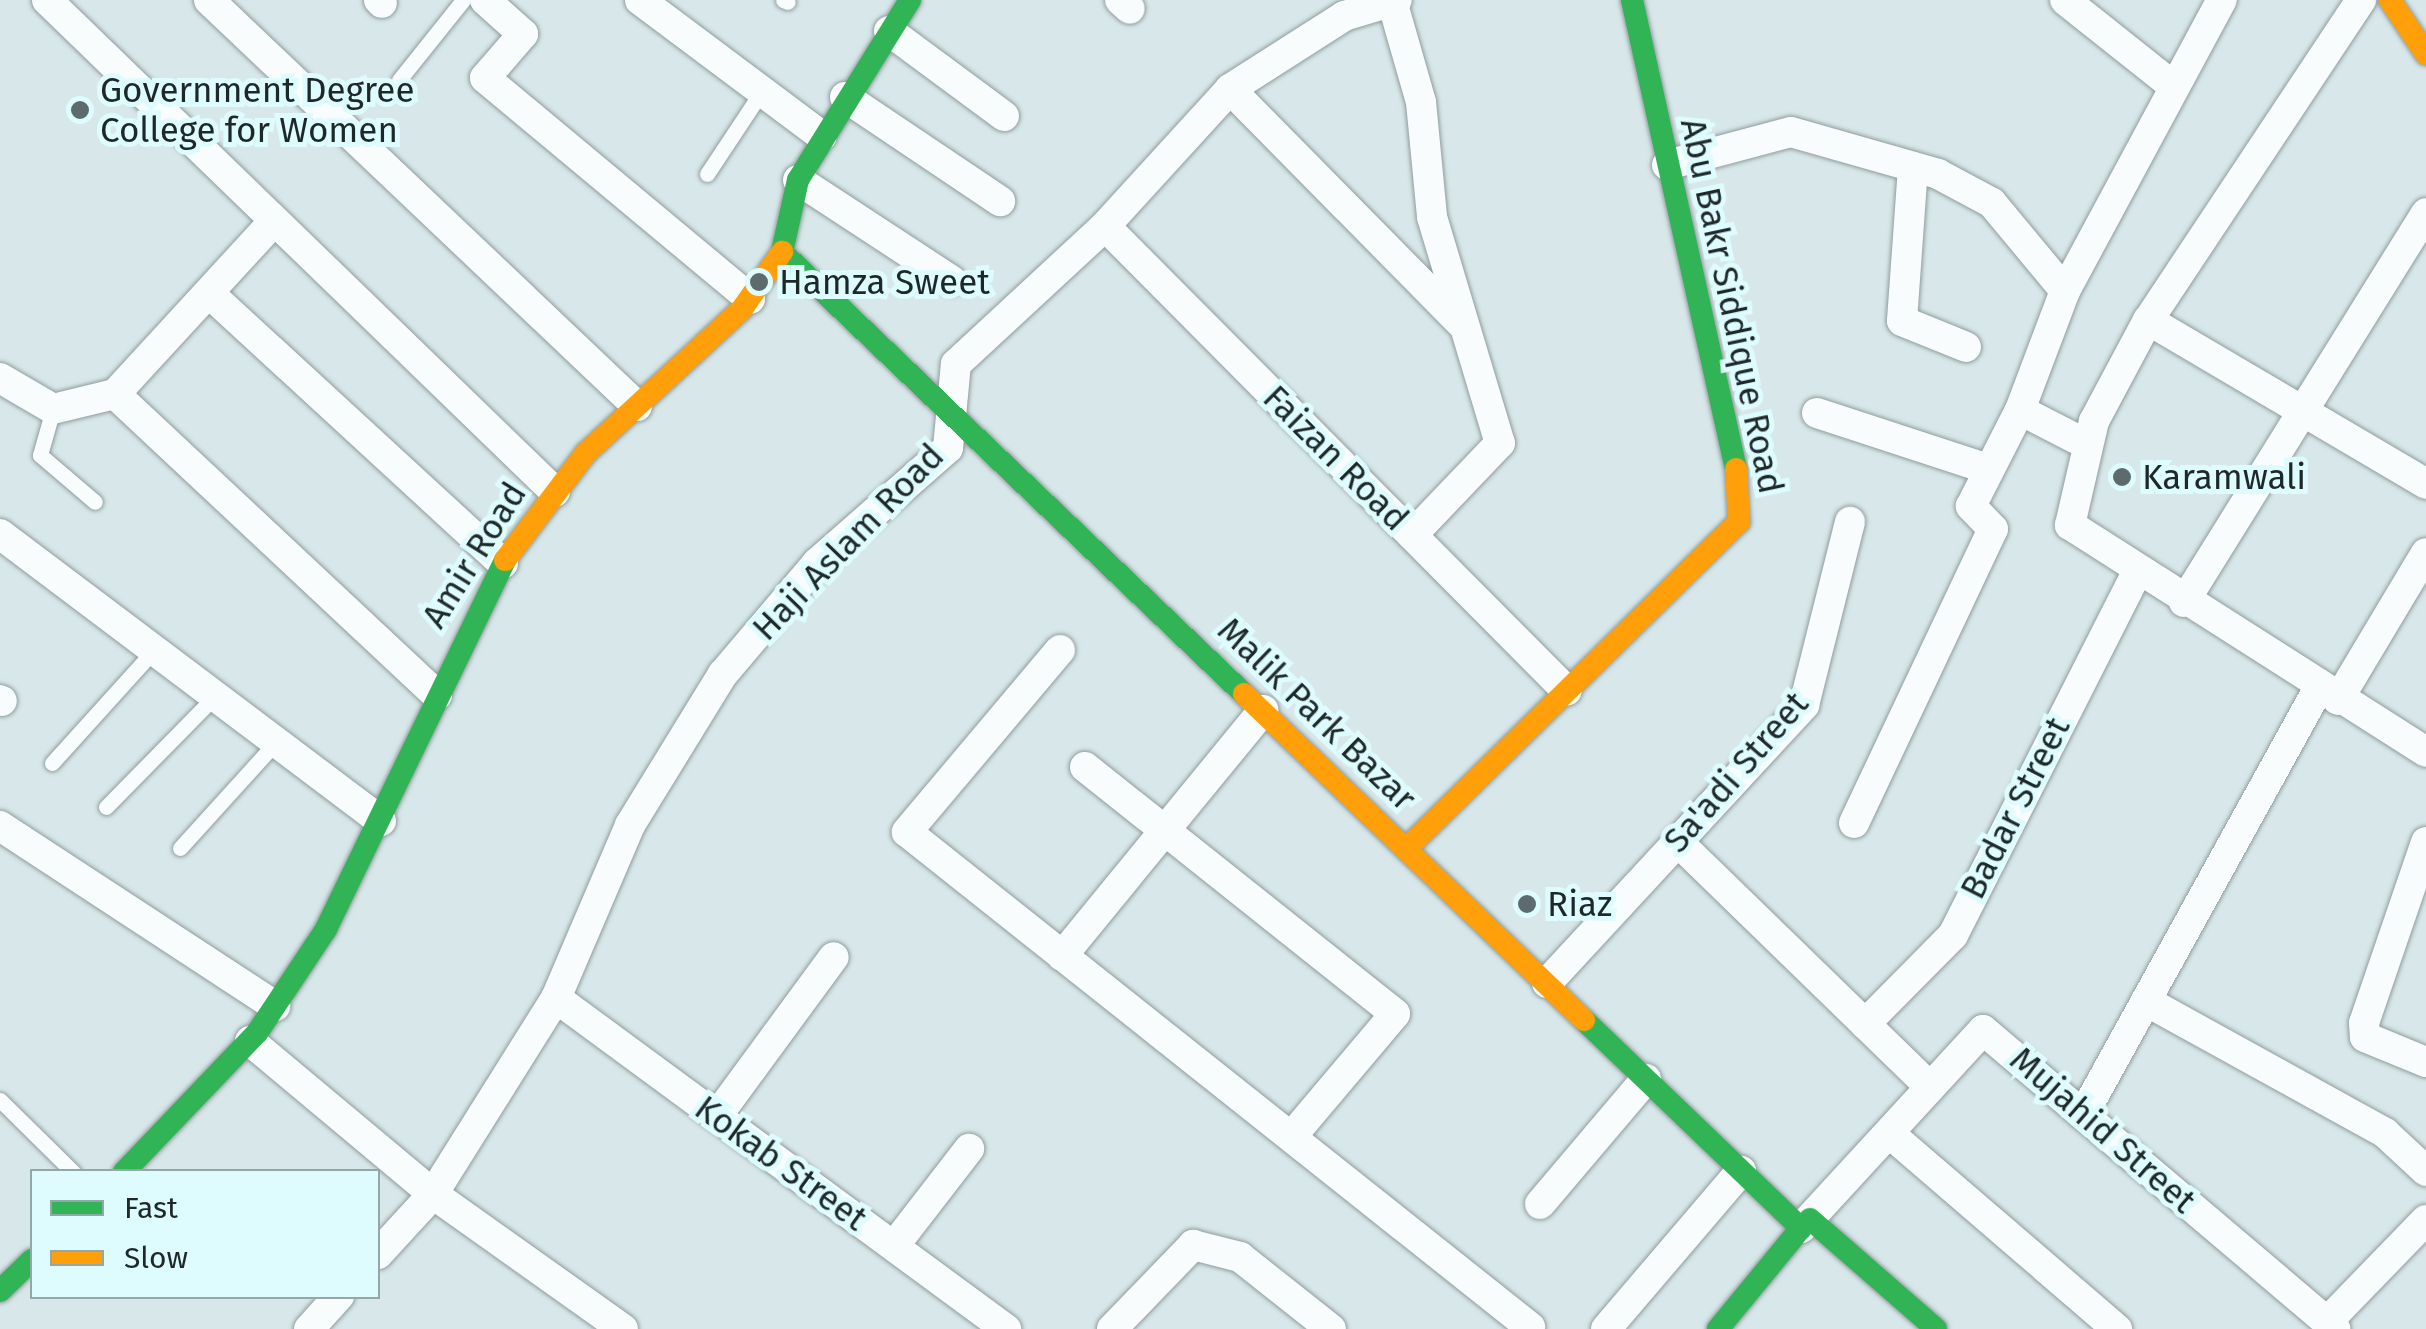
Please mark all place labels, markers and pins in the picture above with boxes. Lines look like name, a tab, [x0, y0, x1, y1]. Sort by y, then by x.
place label: Government Degree College for Women	[100, 69, 414, 151]
marker: Government Degree College for Women	[69, 99, 91, 121]
place label: Hamza Sweet	[779, 261, 990, 303]
marker: Hamza Sweet	[748, 271, 770, 293]
place label: Karamwali	[2142, 456, 2306, 498]
marker: Karamwali	[2111, 466, 2133, 488]
place label: Riaz	[1547, 883, 1612, 925]
marker: Riaz	[1516, 893, 1538, 915]

